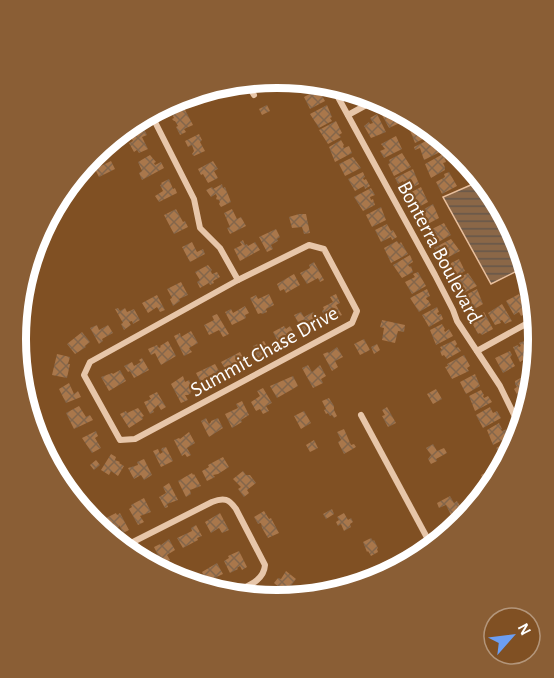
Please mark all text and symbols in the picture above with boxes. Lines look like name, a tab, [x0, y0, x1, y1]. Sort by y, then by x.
street label: Bonterra Boulevard	[393, 178, 486, 327]
street label: Summit Chase Drive	[187, 302, 342, 401]
north arrow	[482, 606, 542, 666]
text: N	[515, 621, 534, 638]

